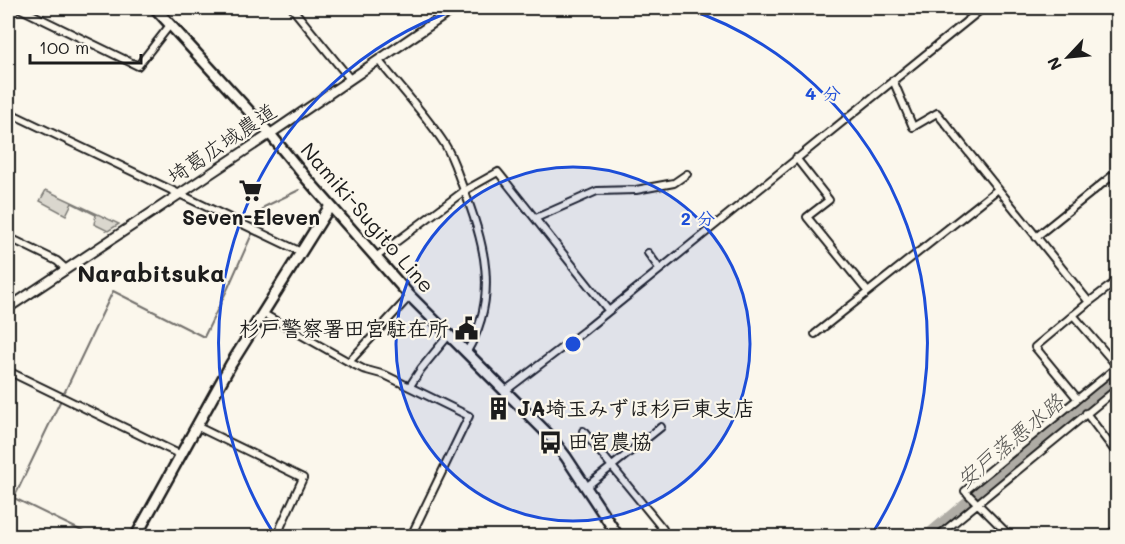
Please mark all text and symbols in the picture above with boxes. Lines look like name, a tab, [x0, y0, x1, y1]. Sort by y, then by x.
scale bar	[30, 27, 141, 65]
north arrow	[1038, 27, 1098, 87]
text: 100 m	[39, 35, 89, 59]
text: N	[1042, 54, 1066, 74]
text: 4 分	[805, 81, 841, 105]
street label: 埼葛広域農道	[161, 96, 281, 189]
street label: Namiki-Sugito Line	[295, 136, 441, 298]
supermarket icon: Seven-Eleven	[238, 177, 264, 203]
place label: Seven-Eleven	[182, 203, 320, 230]
text: 2 分	[681, 206, 715, 230]
district label: Narabitsuka	[77, 257, 225, 288]
place label: 杉戸警察署田宮駐在所	[239, 314, 449, 341]
public building icon: 杉戸警察署田宮駐在所	[454, 316, 480, 342]
centre of rings	[563, 334, 583, 354]
water label: 安戸落悪水路	[950, 386, 1071, 494]
place label: JA埼玉みずほ杉戸東支店	[517, 394, 755, 421]
building icon: JA埼玉みずほ杉戸東支店	[486, 396, 512, 422]
place label: 田宮農協	[568, 427, 652, 454]
bus stop icon: 田宮農協	[537, 429, 563, 455]

